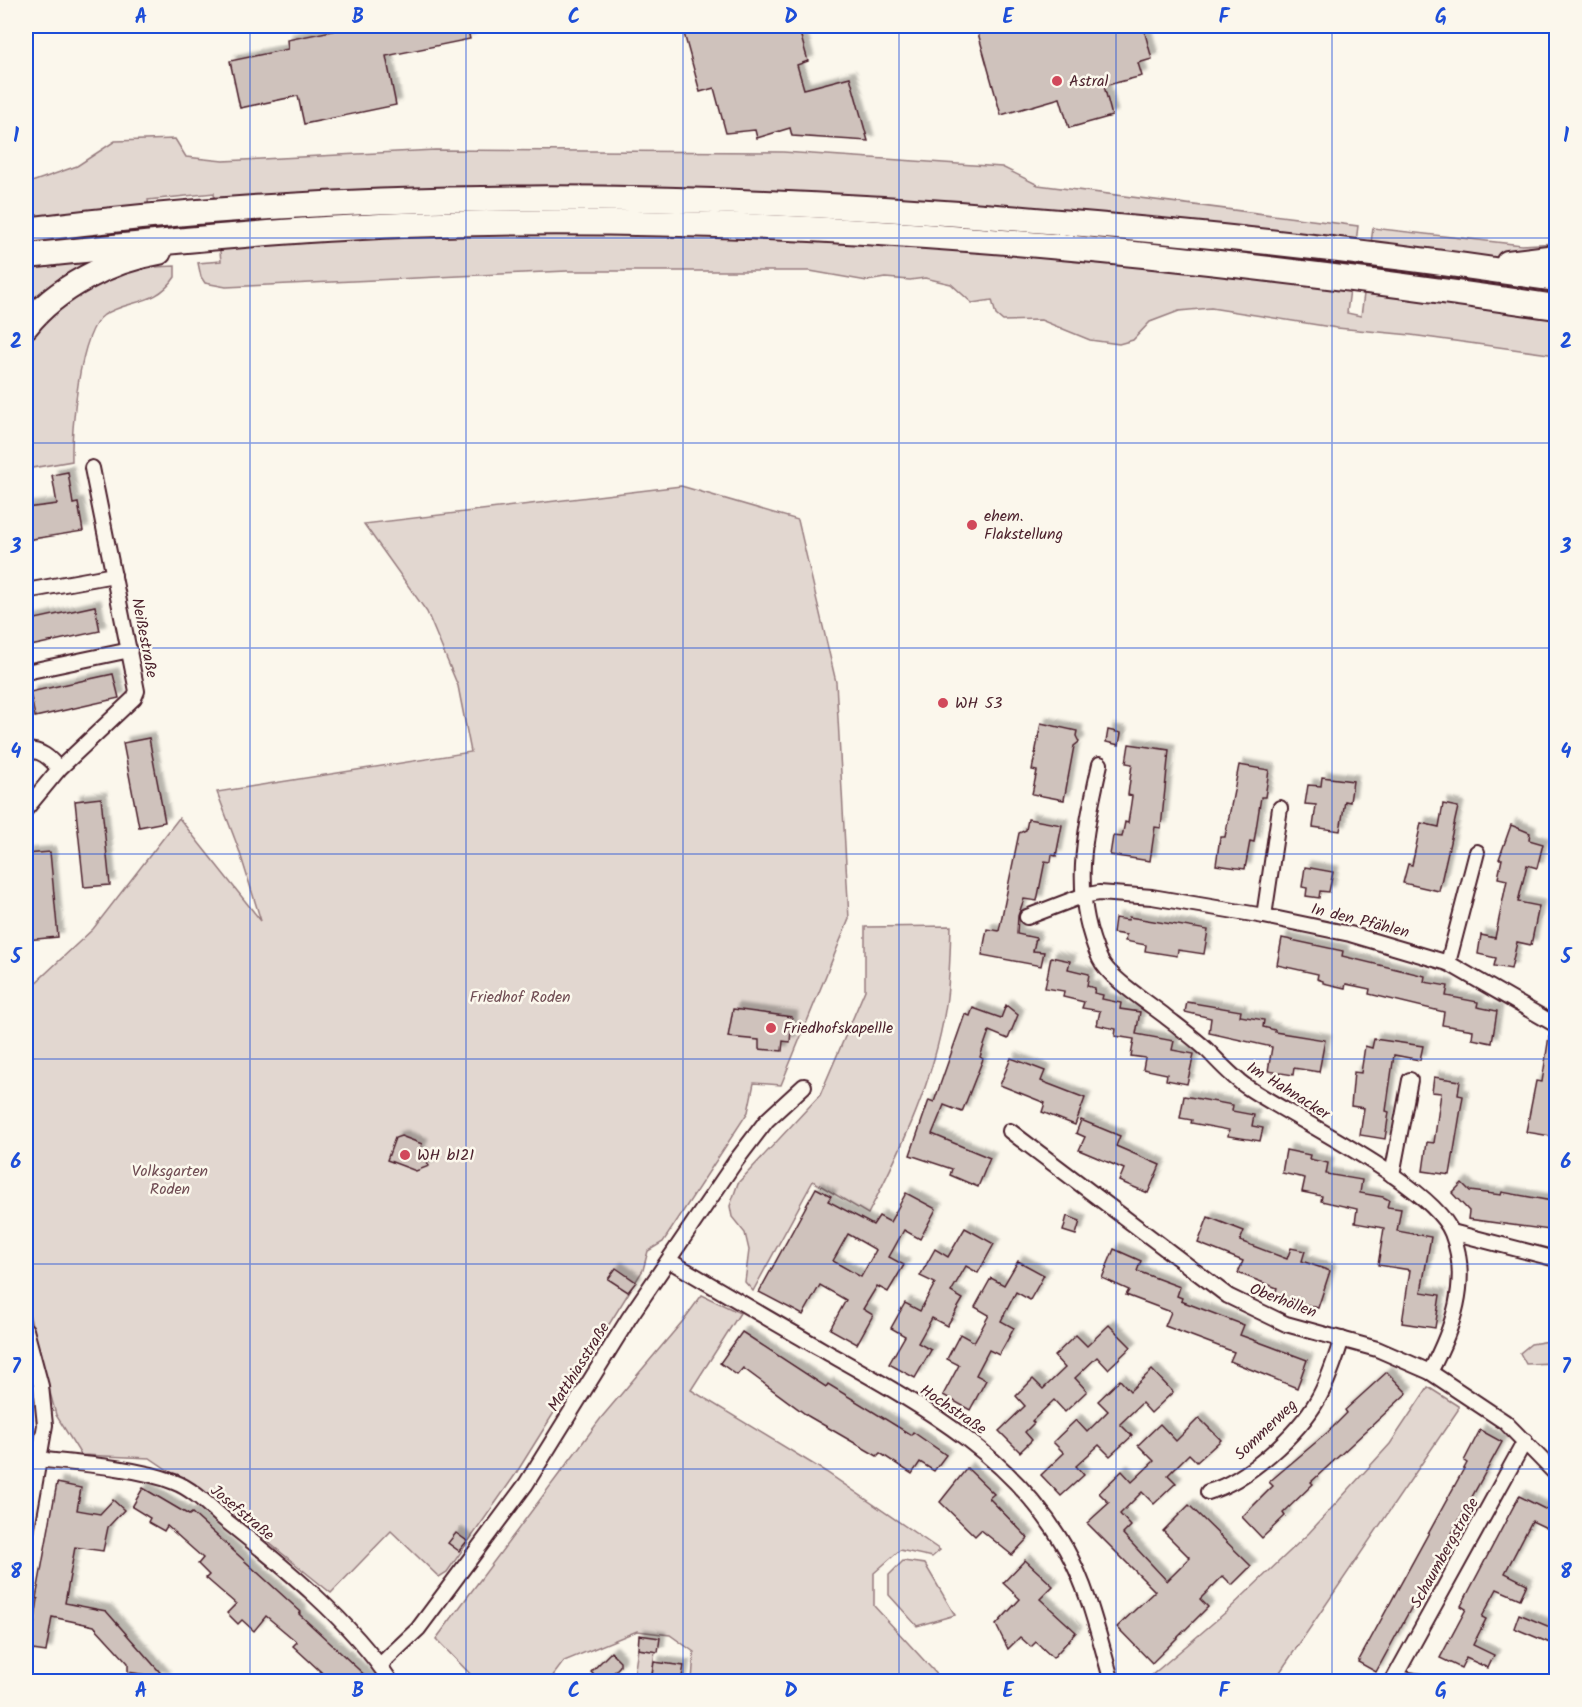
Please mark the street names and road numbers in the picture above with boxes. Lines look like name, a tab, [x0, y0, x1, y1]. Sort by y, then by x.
street label: Neißestraße	[124, 596, 164, 680]
street label: In den Pfählen	[1308, 897, 1412, 945]
street label: Im Hahnacker	[1241, 1055, 1336, 1127]
street label: Oberhöllen	[1246, 1277, 1320, 1325]
street label: Matthiasstraße	[541, 1317, 617, 1417]
street label: Hochstraße	[914, 1378, 992, 1442]
street label: Sommerweg	[1229, 1393, 1303, 1467]
street label: Josefstraße	[204, 1479, 280, 1547]
street label: Schaumbergstraße	[1404, 1493, 1486, 1613]

